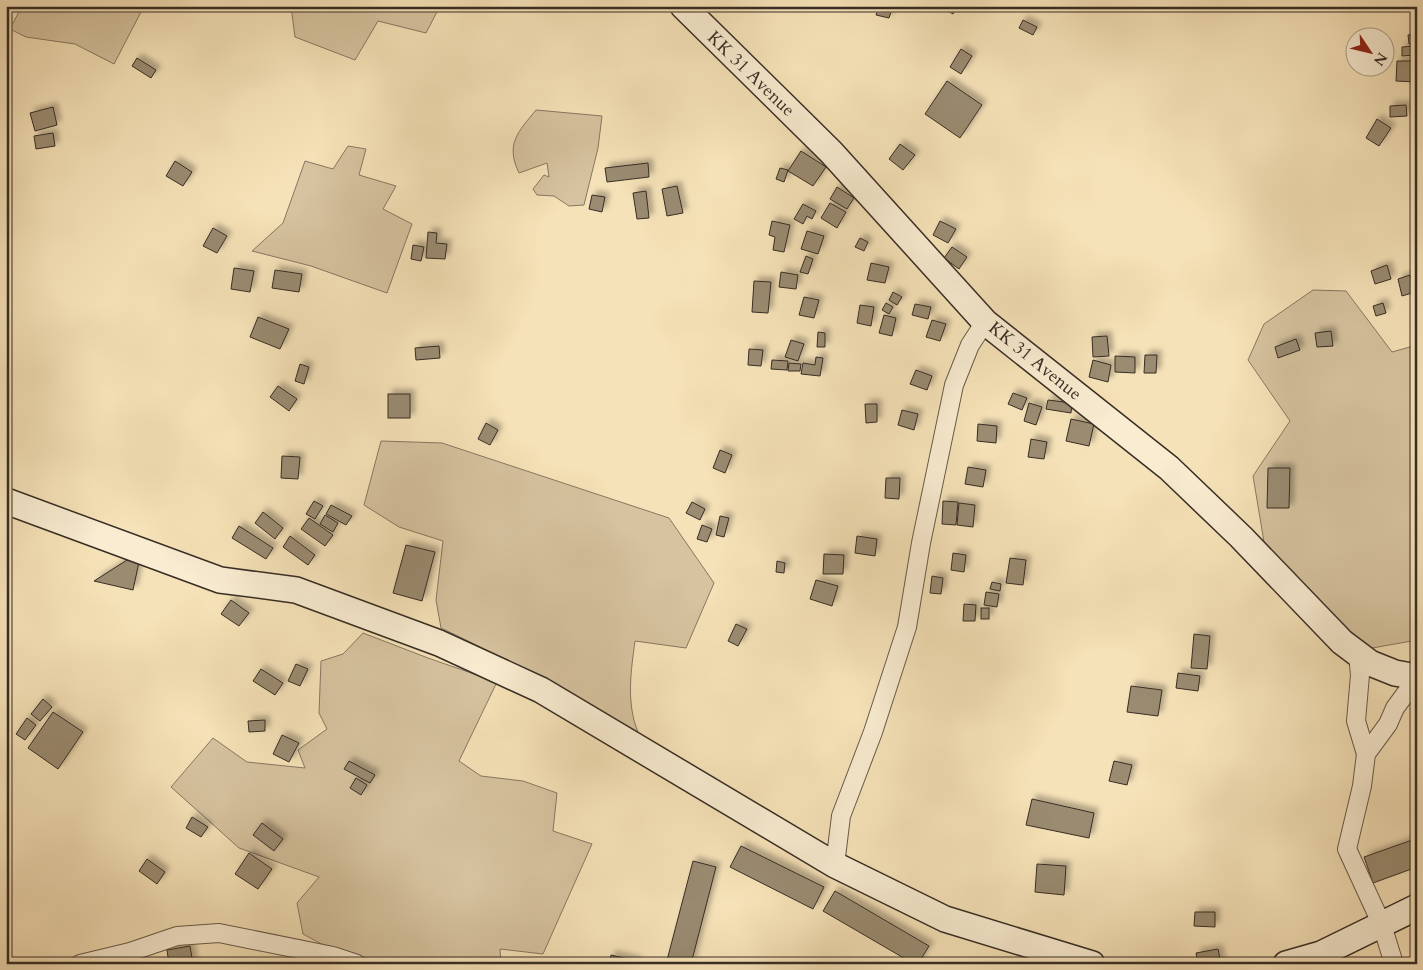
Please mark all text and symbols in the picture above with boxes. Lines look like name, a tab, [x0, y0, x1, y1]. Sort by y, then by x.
street label: KK 31 Avenue	[702, 26, 800, 122]
north arrow	[1346, 28, 1396, 78]
text: N	[1369, 49, 1392, 70]
street label: KK 31 Avenue	[983, 316, 1087, 406]

